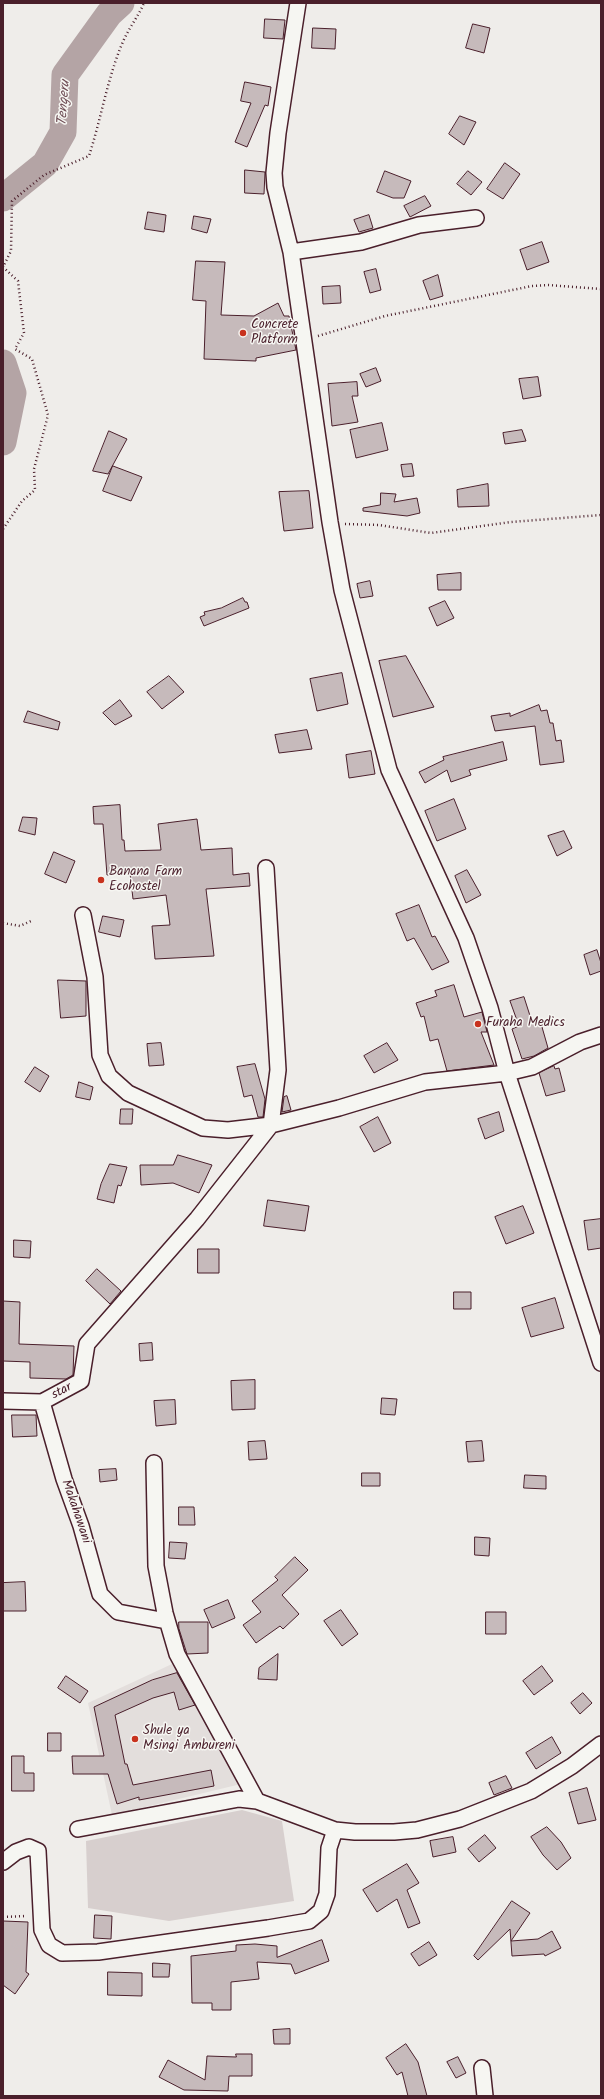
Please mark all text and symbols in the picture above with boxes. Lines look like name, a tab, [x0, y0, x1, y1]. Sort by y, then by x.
water label: Tengeru	[55, 80, 75, 126]
place label: Concrete Platform	[251, 318, 298, 349]
marker: Concrete Platform	[238, 328, 248, 338]
place label: Banana Farm Ecohostel	[109, 865, 182, 896]
marker: Banana Farm Ecohostel	[96, 875, 106, 885]
place label: Furaha Medics	[486, 1016, 565, 1032]
marker: Furaha Medics	[473, 1019, 483, 1029]
street label: star	[49, 1380, 75, 1404]
street label: Makahawani	[57, 1478, 93, 1546]
place label: Shule ya Msingi Ambureni	[143, 1724, 235, 1755]
marker: Shule ya Msingi Ambureni	[130, 1734, 140, 1744]

